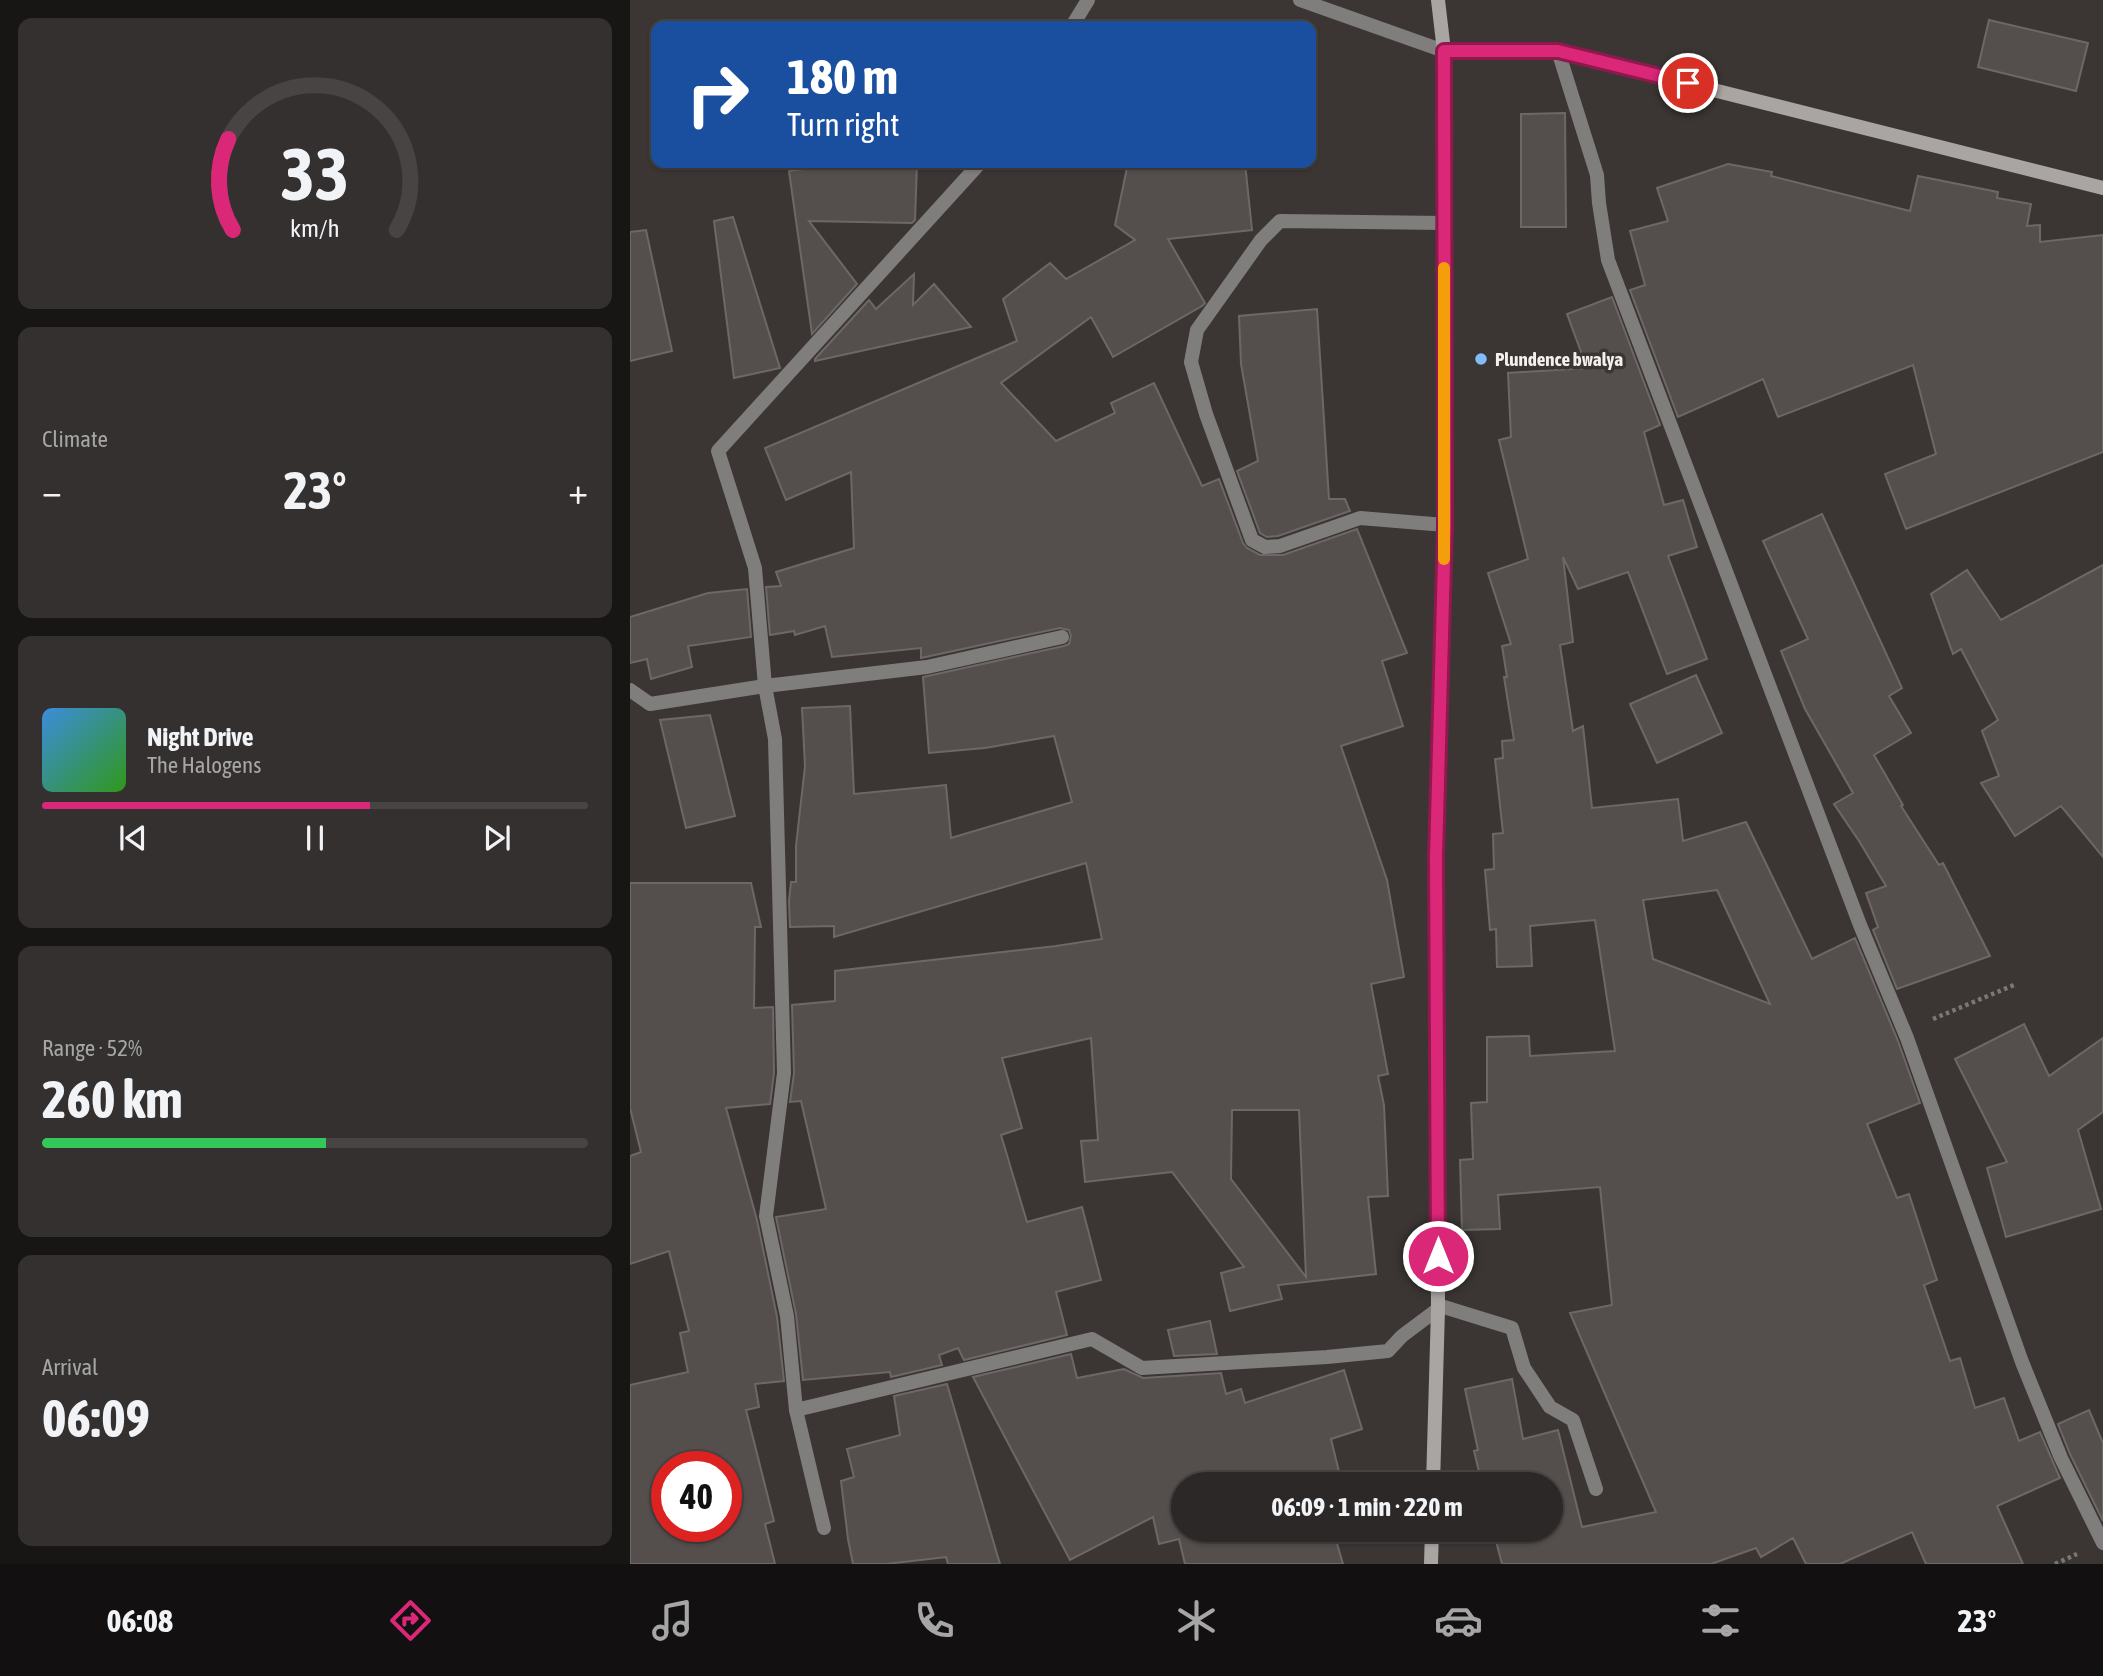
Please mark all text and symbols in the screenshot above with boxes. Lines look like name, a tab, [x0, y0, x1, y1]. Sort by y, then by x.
text: 180 m	[787, 48, 898, 104]
icon: right	[672, 49, 763, 140]
pin	[1658, 53, 1718, 113]
icon: arrive	[1669, 64, 1707, 102]
text: Turn right	[787, 106, 900, 143]
text: 33	[281, 132, 349, 215]
text: km/h	[290, 213, 340, 241]
place label: Plundence bwalya	[1495, 348, 1623, 370]
marker: Plundence bwalya	[1473, 351, 1489, 367]
text: Climate	[42, 426, 108, 452]
text: 23°	[283, 460, 347, 520]
text: −	[42, 469, 62, 512]
text: +	[568, 469, 588, 512]
text: Night Drive	[147, 722, 254, 752]
text: The Halogens	[147, 752, 261, 778]
icon: previous	[114, 819, 152, 857]
icon: pause	[296, 819, 334, 857]
icon: next	[478, 819, 516, 857]
text: Range · 52%	[42, 1035, 142, 1061]
text: 260 km	[42, 1069, 183, 1129]
position arrow	[1401, 1219, 1475, 1293]
text: Arrival	[42, 1354, 98, 1380]
text: 06:09	[42, 1388, 150, 1448]
speed limit sign: 40	[651, 1451, 742, 1542]
text: 06:09 · 1 min · 220 m	[1271, 1492, 1463, 1522]
icon: directions	[386, 1596, 435, 1645]
icon: music	[648, 1596, 697, 1645]
icon: phone	[910, 1596, 959, 1645]
icon: climate	[1172, 1596, 1221, 1645]
icon: car	[1434, 1596, 1483, 1645]
icon: filters	[1696, 1596, 1745, 1645]
text: 06:08	[106, 1602, 173, 1639]
text: 23°	[1958, 1602, 1996, 1639]

